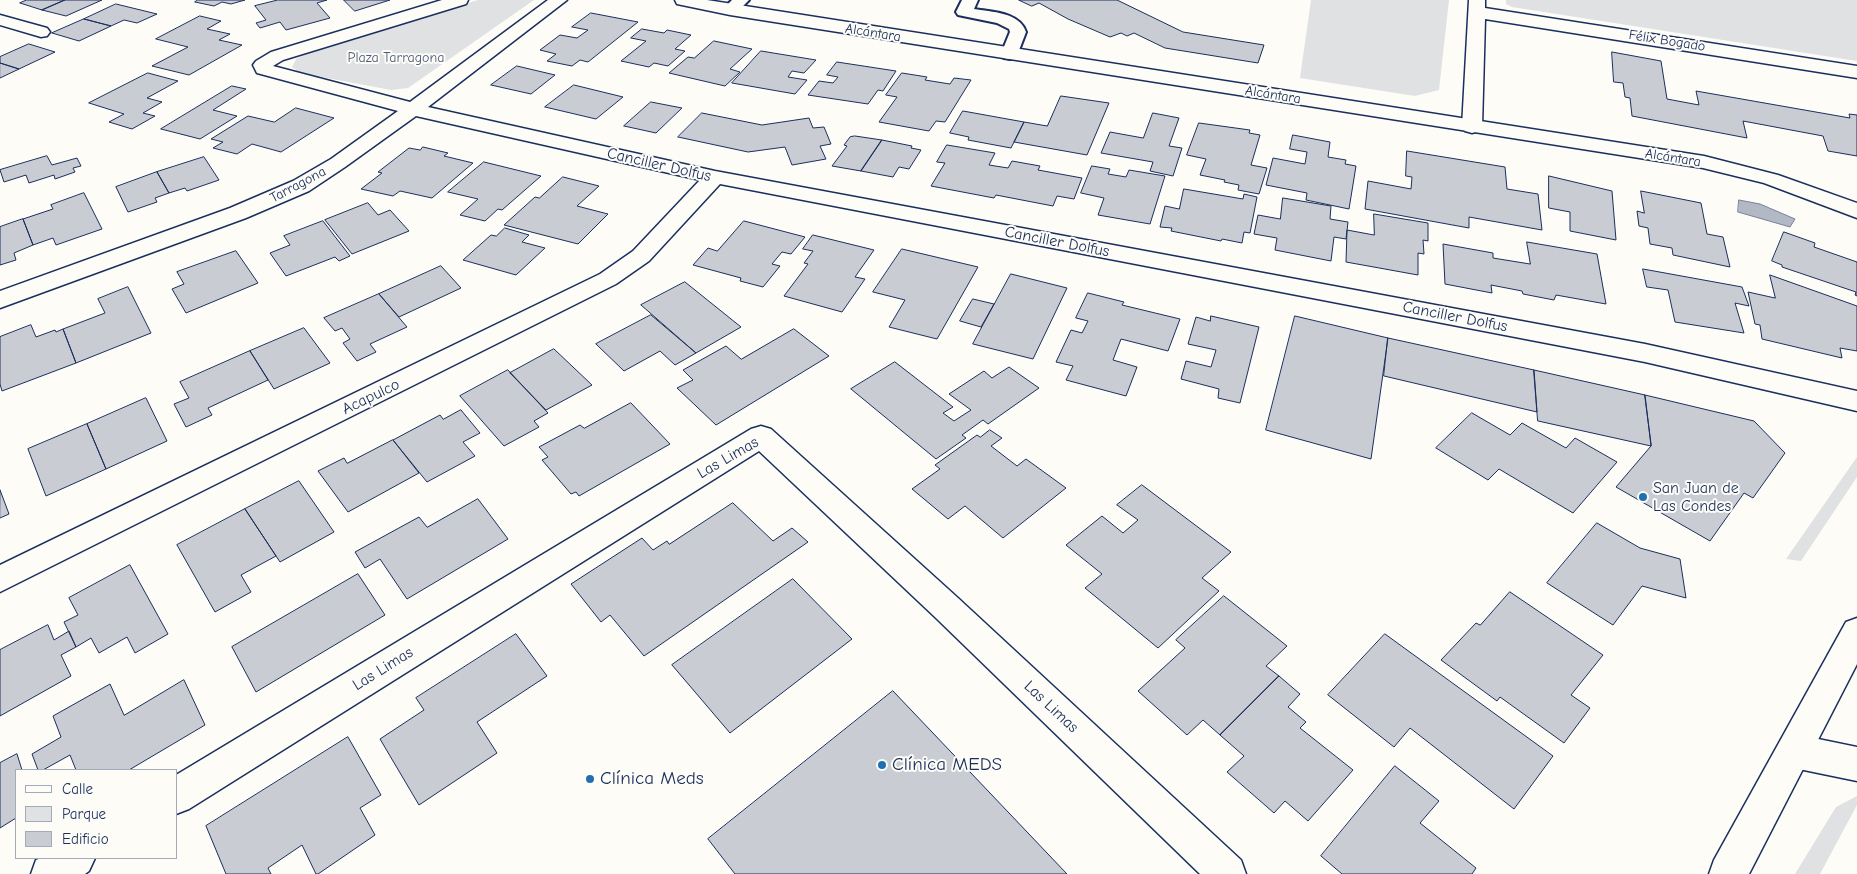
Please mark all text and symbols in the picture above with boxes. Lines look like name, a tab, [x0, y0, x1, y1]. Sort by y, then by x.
street label: Alcántara	[844, 20, 902, 46]
street label: Félix Bogado	[1627, 27, 1707, 55]
park label: Plaza Tarragona	[348, 50, 444, 66]
street label: Alcántara	[1244, 82, 1302, 108]
street label: Canciller Dolfus	[605, 144, 713, 186]
street label: Alcántara	[1644, 145, 1702, 171]
street label: Tarragona	[267, 163, 329, 207]
street label: Canciller Dolfus	[1003, 222, 1111, 262]
street label: Canciller Dolfus	[1401, 297, 1509, 337]
street label: Acapulco	[339, 375, 403, 419]
street label: Las Limas	[694, 433, 762, 483]
place label: San Juan de Las Condes	[1653, 478, 1739, 516]
marker: San Juan de Las Condes	[1637, 491, 1649, 503]
street label: Las Limas	[349, 643, 417, 695]
street label: Las Limas	[1020, 677, 1082, 737]
place label: Clínica MEDS	[892, 754, 1002, 776]
marker: Clínica MEDS	[876, 759, 888, 771]
place label: Clínica Meds	[600, 768, 704, 790]
legend	[15, 769, 178, 859]
marker: Clínica Meds	[584, 773, 596, 785]
text: Calle	[62, 780, 93, 798]
text: Parque	[62, 805, 106, 823]
text: Edificio	[62, 830, 109, 848]

